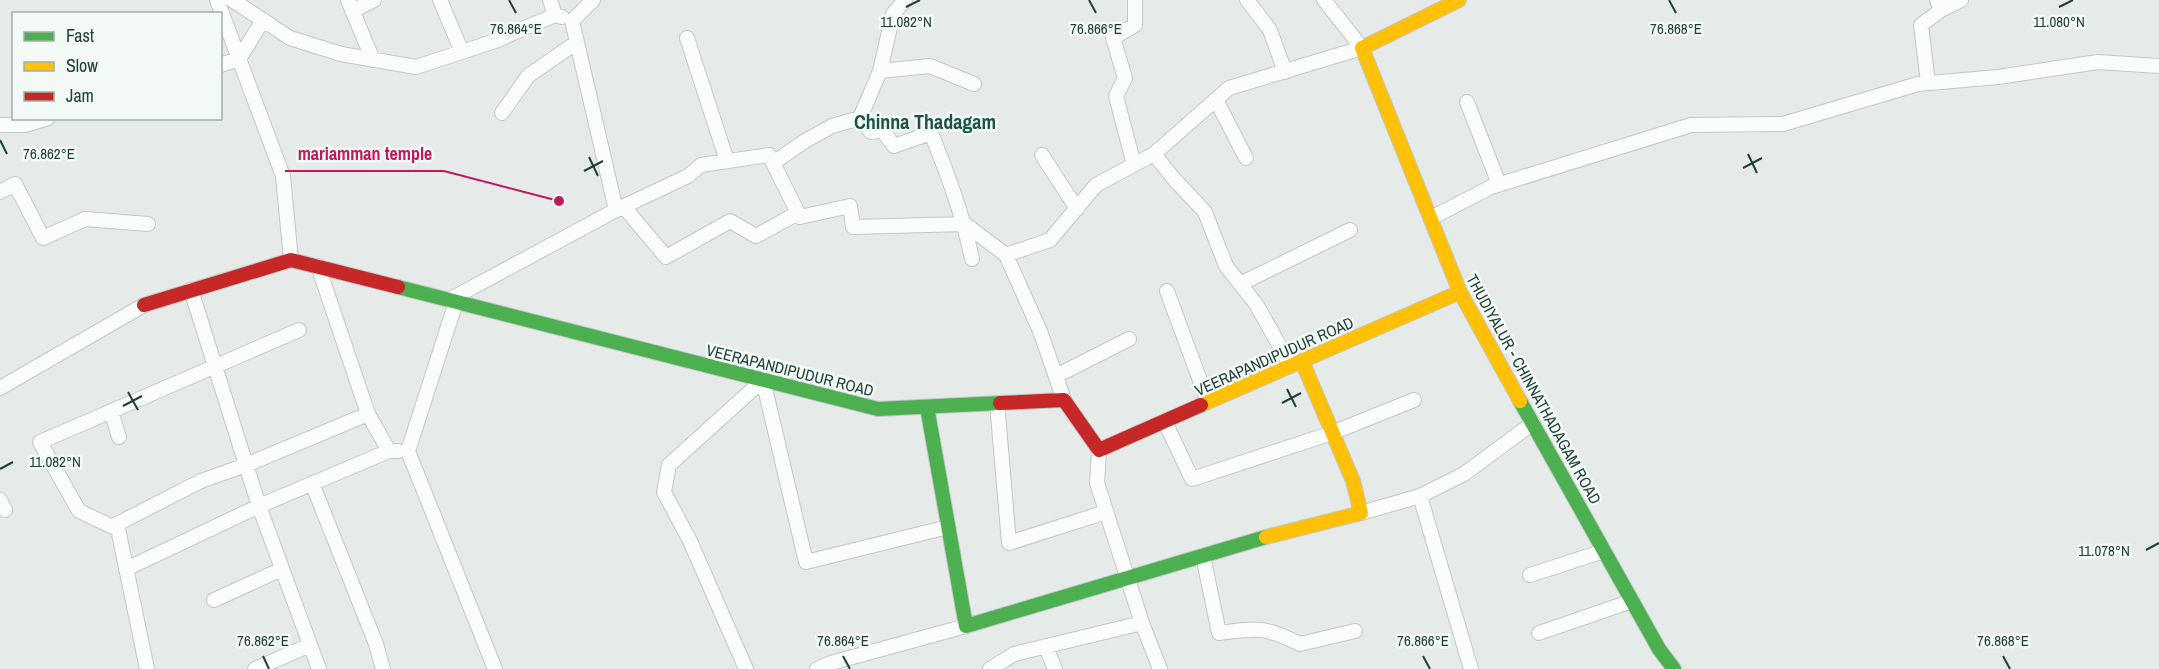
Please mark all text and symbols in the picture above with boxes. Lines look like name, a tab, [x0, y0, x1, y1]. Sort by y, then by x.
text: 11.082°N	[880, 11, 932, 32]
text: 11.080°N	[2033, 11, 2085, 32]
legend	[12, 12, 222, 120]
text: 76.864°E	[490, 18, 542, 39]
text: 76.866°E	[1070, 18, 1122, 39]
text: 76.868°E	[1650, 18, 1702, 39]
text: Fast	[66, 23, 94, 48]
text: Slow	[66, 53, 98, 78]
text: Jam	[66, 83, 94, 108]
district label: Chinna Thadagam	[854, 108, 996, 135]
callout: mariamman temple	[285, 135, 444, 171]
text: mariamman temple	[298, 141, 432, 166]
text: 76.862°E	[23, 143, 75, 164]
street label: THUDIYALUR - CHINNATHADAGAM ROAD	[1461, 270, 1607, 508]
street label: VEERAPANDIPUDUR ROAD	[1191, 311, 1357, 401]
street label: VEERAPANDIPUDUR ROAD	[704, 339, 876, 401]
text: 11.082°N	[29, 451, 81, 472]
text: 11.078°N	[2078, 540, 2130, 561]
text: 76.862°E	[237, 630, 289, 651]
text: 76.864°E	[817, 630, 869, 651]
text: 76.866°E	[1397, 630, 1449, 651]
text: 76.868°E	[1977, 630, 2029, 651]

